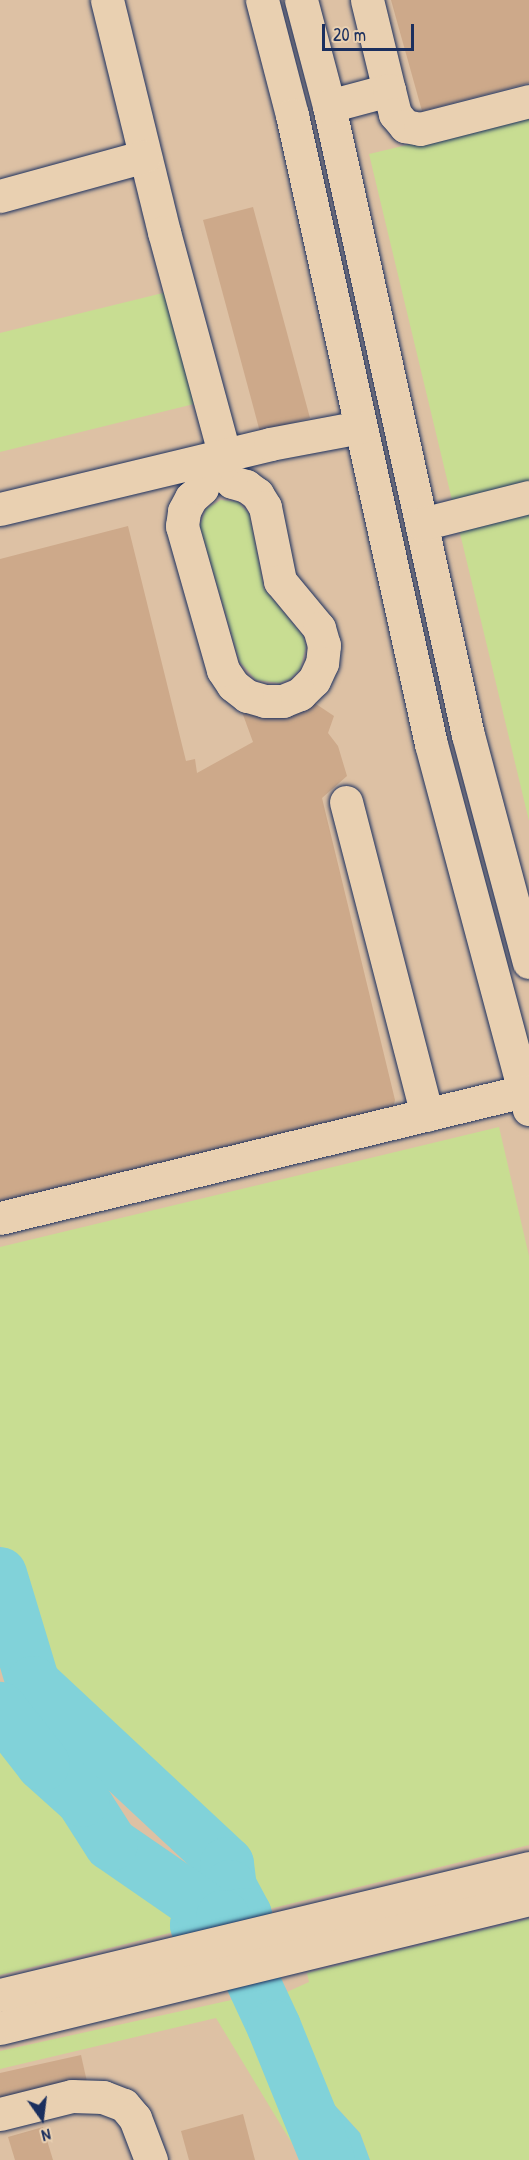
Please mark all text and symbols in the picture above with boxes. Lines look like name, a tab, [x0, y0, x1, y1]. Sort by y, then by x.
scale bar	[325, 12, 416, 50]
text: 20 m	[333, 22, 366, 47]
north arrow	[12, 2088, 72, 2148]
text: N	[40, 2124, 53, 2147]

